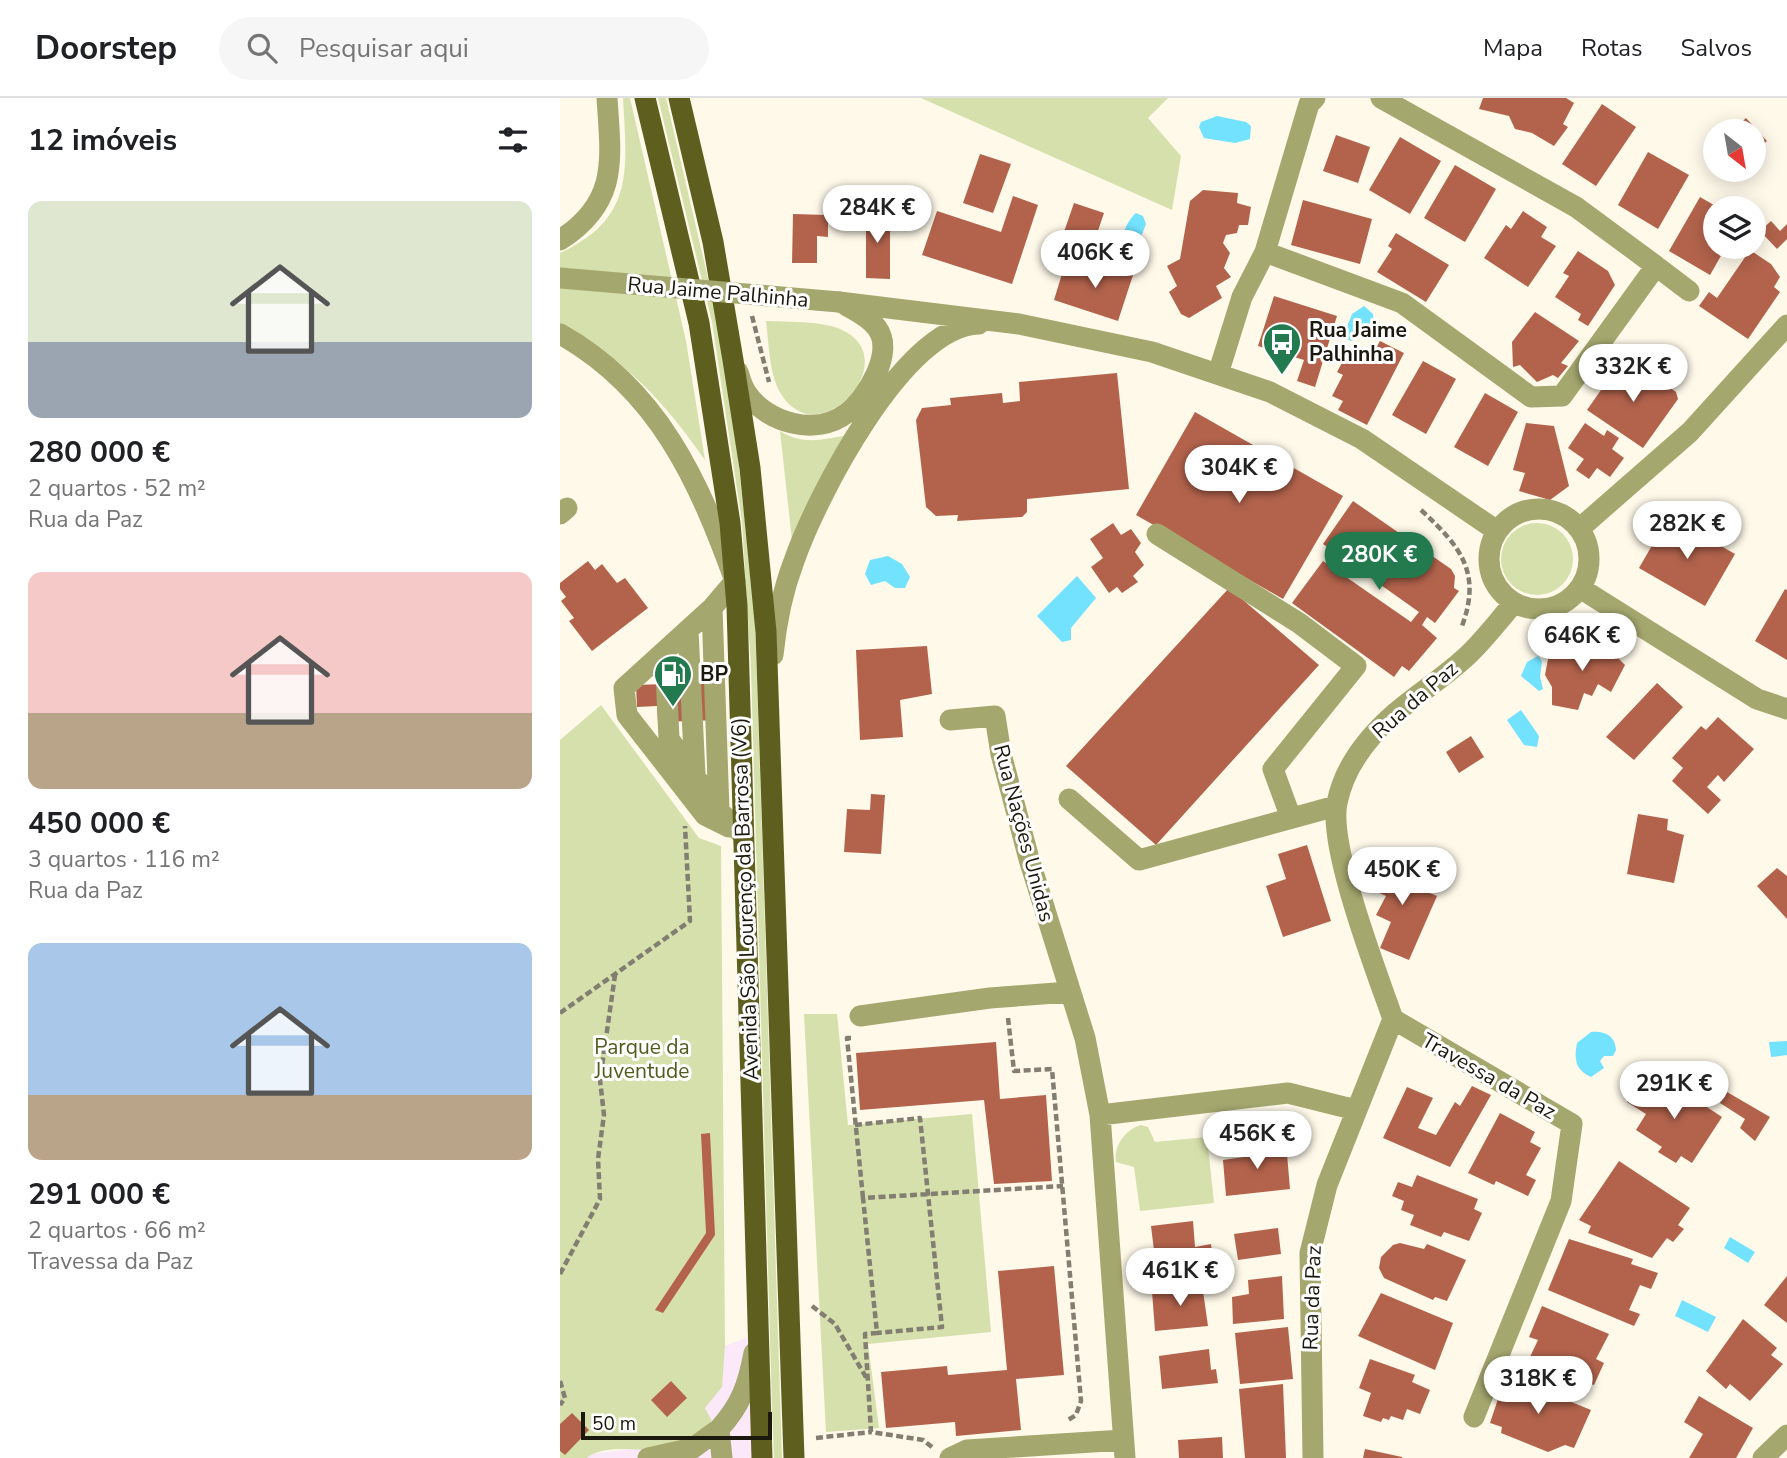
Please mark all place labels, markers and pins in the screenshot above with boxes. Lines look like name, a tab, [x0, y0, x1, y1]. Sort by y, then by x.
pin: 284K €	[820, 186, 934, 245]
pin: 406K €	[1038, 230, 1152, 290]
place label: Rua Jaime Palhinha	[1309, 316, 1407, 368]
bus stop icon: Rua Jaime Palhinha	[1261, 321, 1303, 376]
pin: 332K €	[1576, 344, 1690, 404]
pin: 304K €	[1182, 446, 1296, 505]
pin: 282K €	[1630, 502, 1744, 561]
pin: 280K €	[1322, 532, 1436, 592]
pin: 646K €	[1525, 614, 1639, 673]
fuel station icon: BP	[652, 653, 694, 708]
place label: BP	[700, 660, 728, 688]
pin: 450K €	[1345, 848, 1459, 907]
pin: 291K €	[1617, 1062, 1731, 1121]
pin: 456K €	[1200, 1112, 1314, 1171]
pin: 461K €	[1123, 1248, 1237, 1308]
pin: 318K €	[1481, 1356, 1595, 1416]

